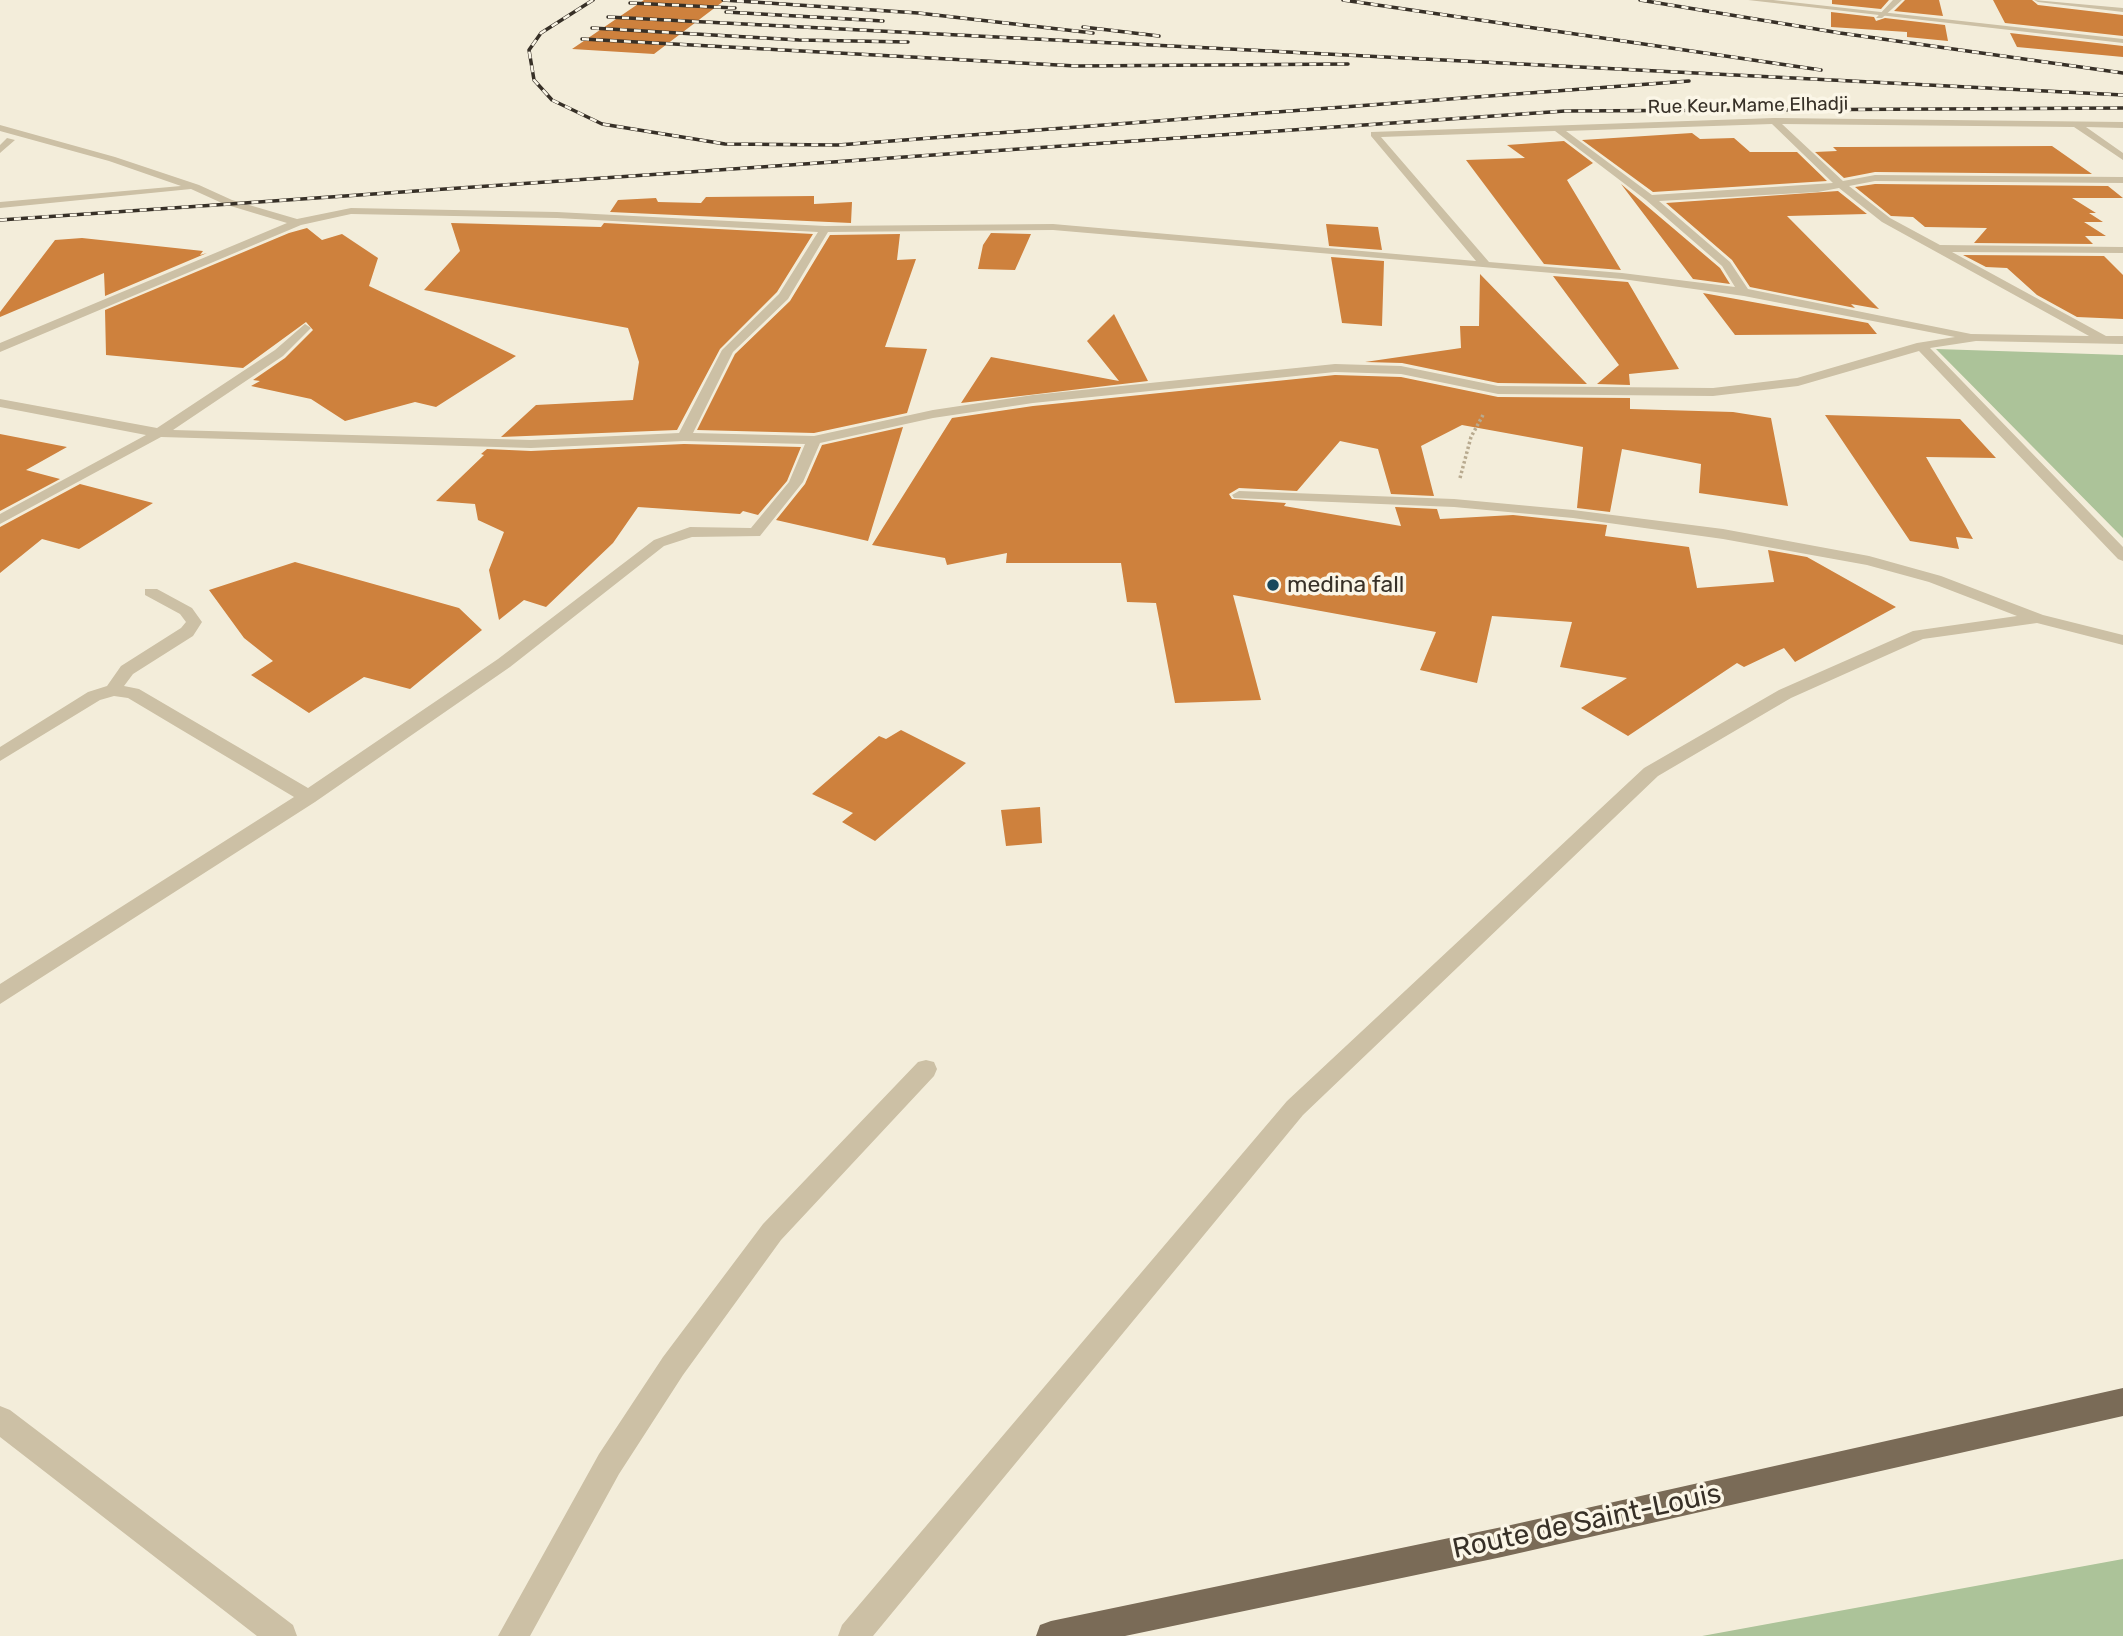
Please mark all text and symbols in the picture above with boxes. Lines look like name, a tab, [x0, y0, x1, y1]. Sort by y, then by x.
street label: Rue Keur Mame Elhadji	[1647, 93, 1849, 119]
place label: medina fall	[1287, 571, 1404, 599]
marker: medina fall	[1265, 577, 1281, 593]
street label: Route de Saint-Louis	[1450, 1477, 1724, 1567]

